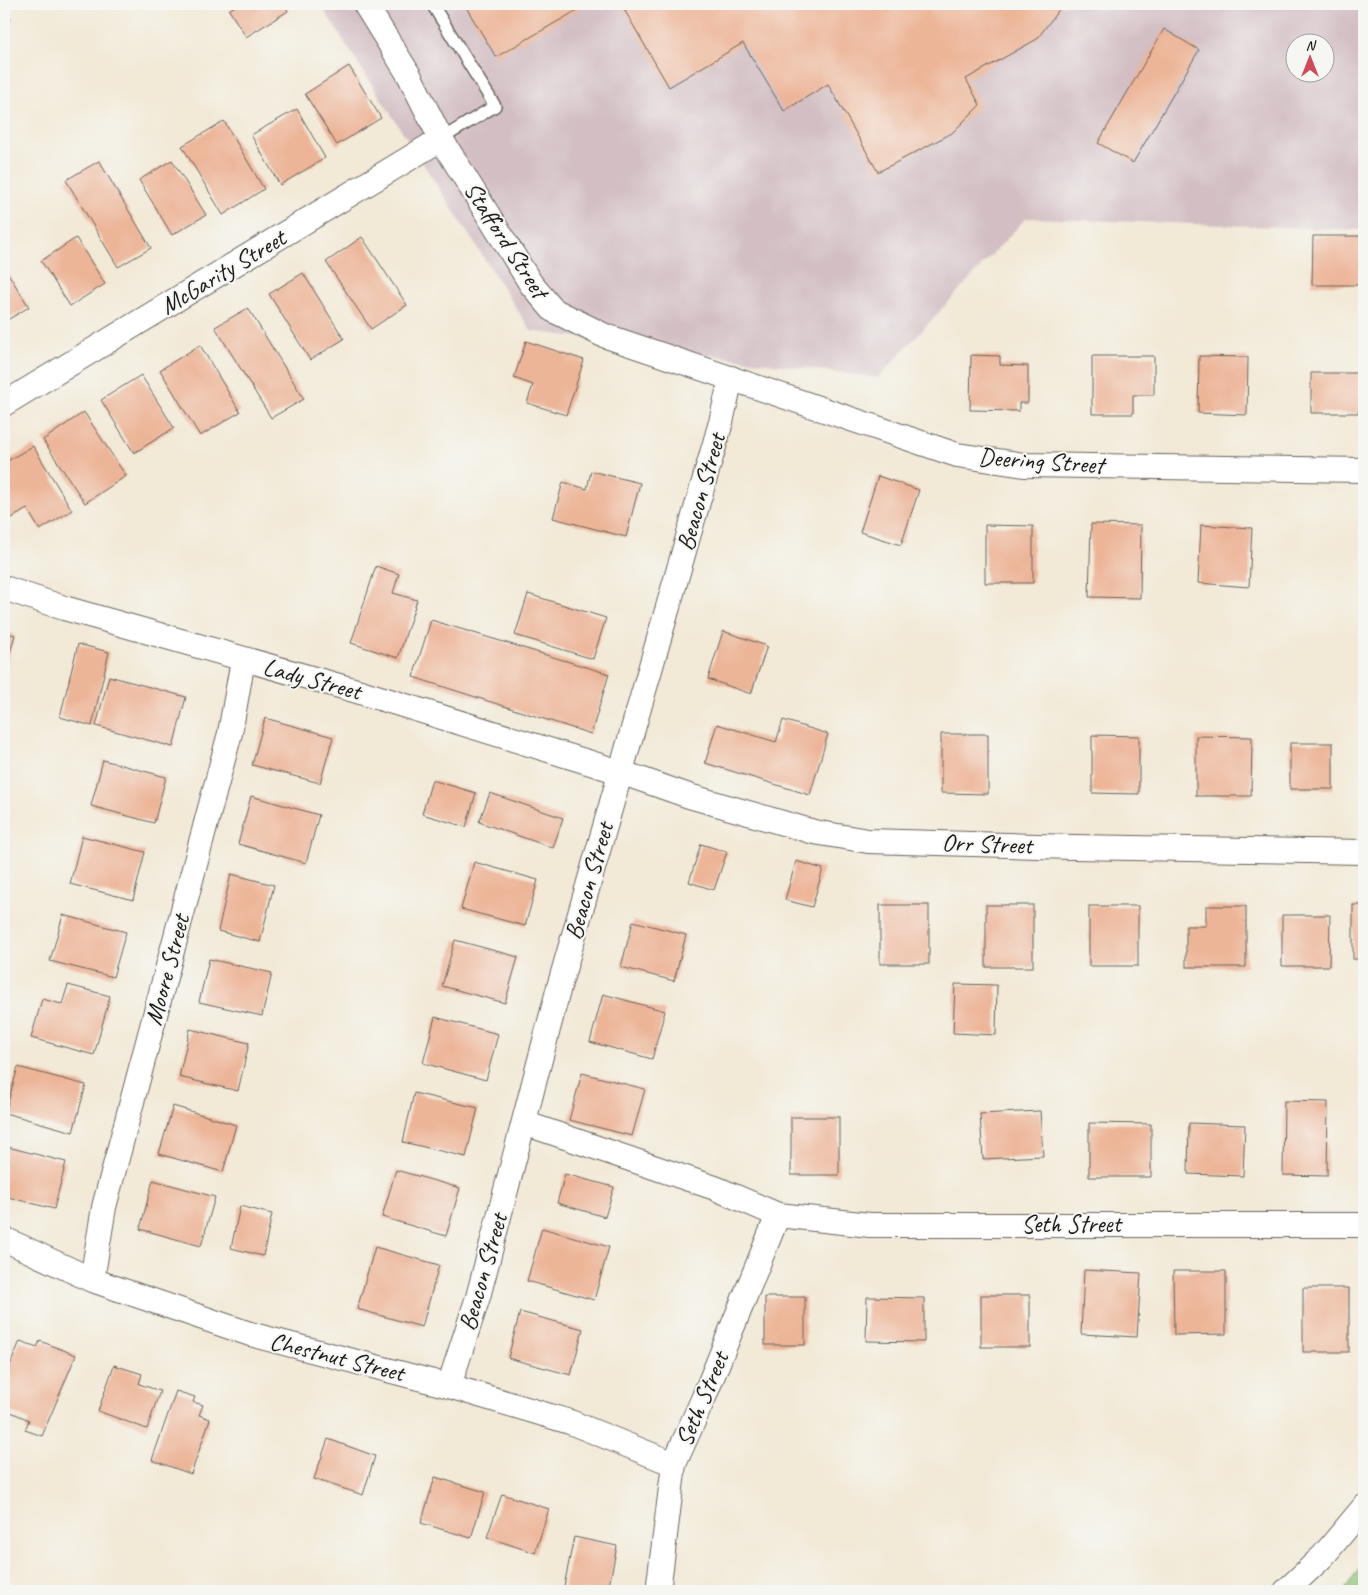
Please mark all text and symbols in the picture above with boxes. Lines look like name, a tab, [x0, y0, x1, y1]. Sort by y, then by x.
north arrow	[1286, 32, 1336, 82]
text: N	[1306, 37, 1317, 54]
street label: Stafford Street	[456, 176, 558, 307]
street label: McGarity Street	[154, 221, 294, 322]
street label: Beacon Street	[669, 427, 734, 554]
street label: Deering Street	[977, 441, 1108, 482]
street label: Lady Street	[260, 651, 367, 708]
street label: Beacon Street	[557, 816, 622, 943]
street label: Orr Street	[941, 826, 1035, 862]
street label: Moore Street	[137, 909, 198, 1029]
street label: Beacon Street	[451, 1207, 516, 1334]
street label: Seth Street	[1021, 1208, 1123, 1240]
street label: Chestnut Street	[267, 1325, 410, 1390]
street label: Seth Street	[668, 1344, 737, 1451]

